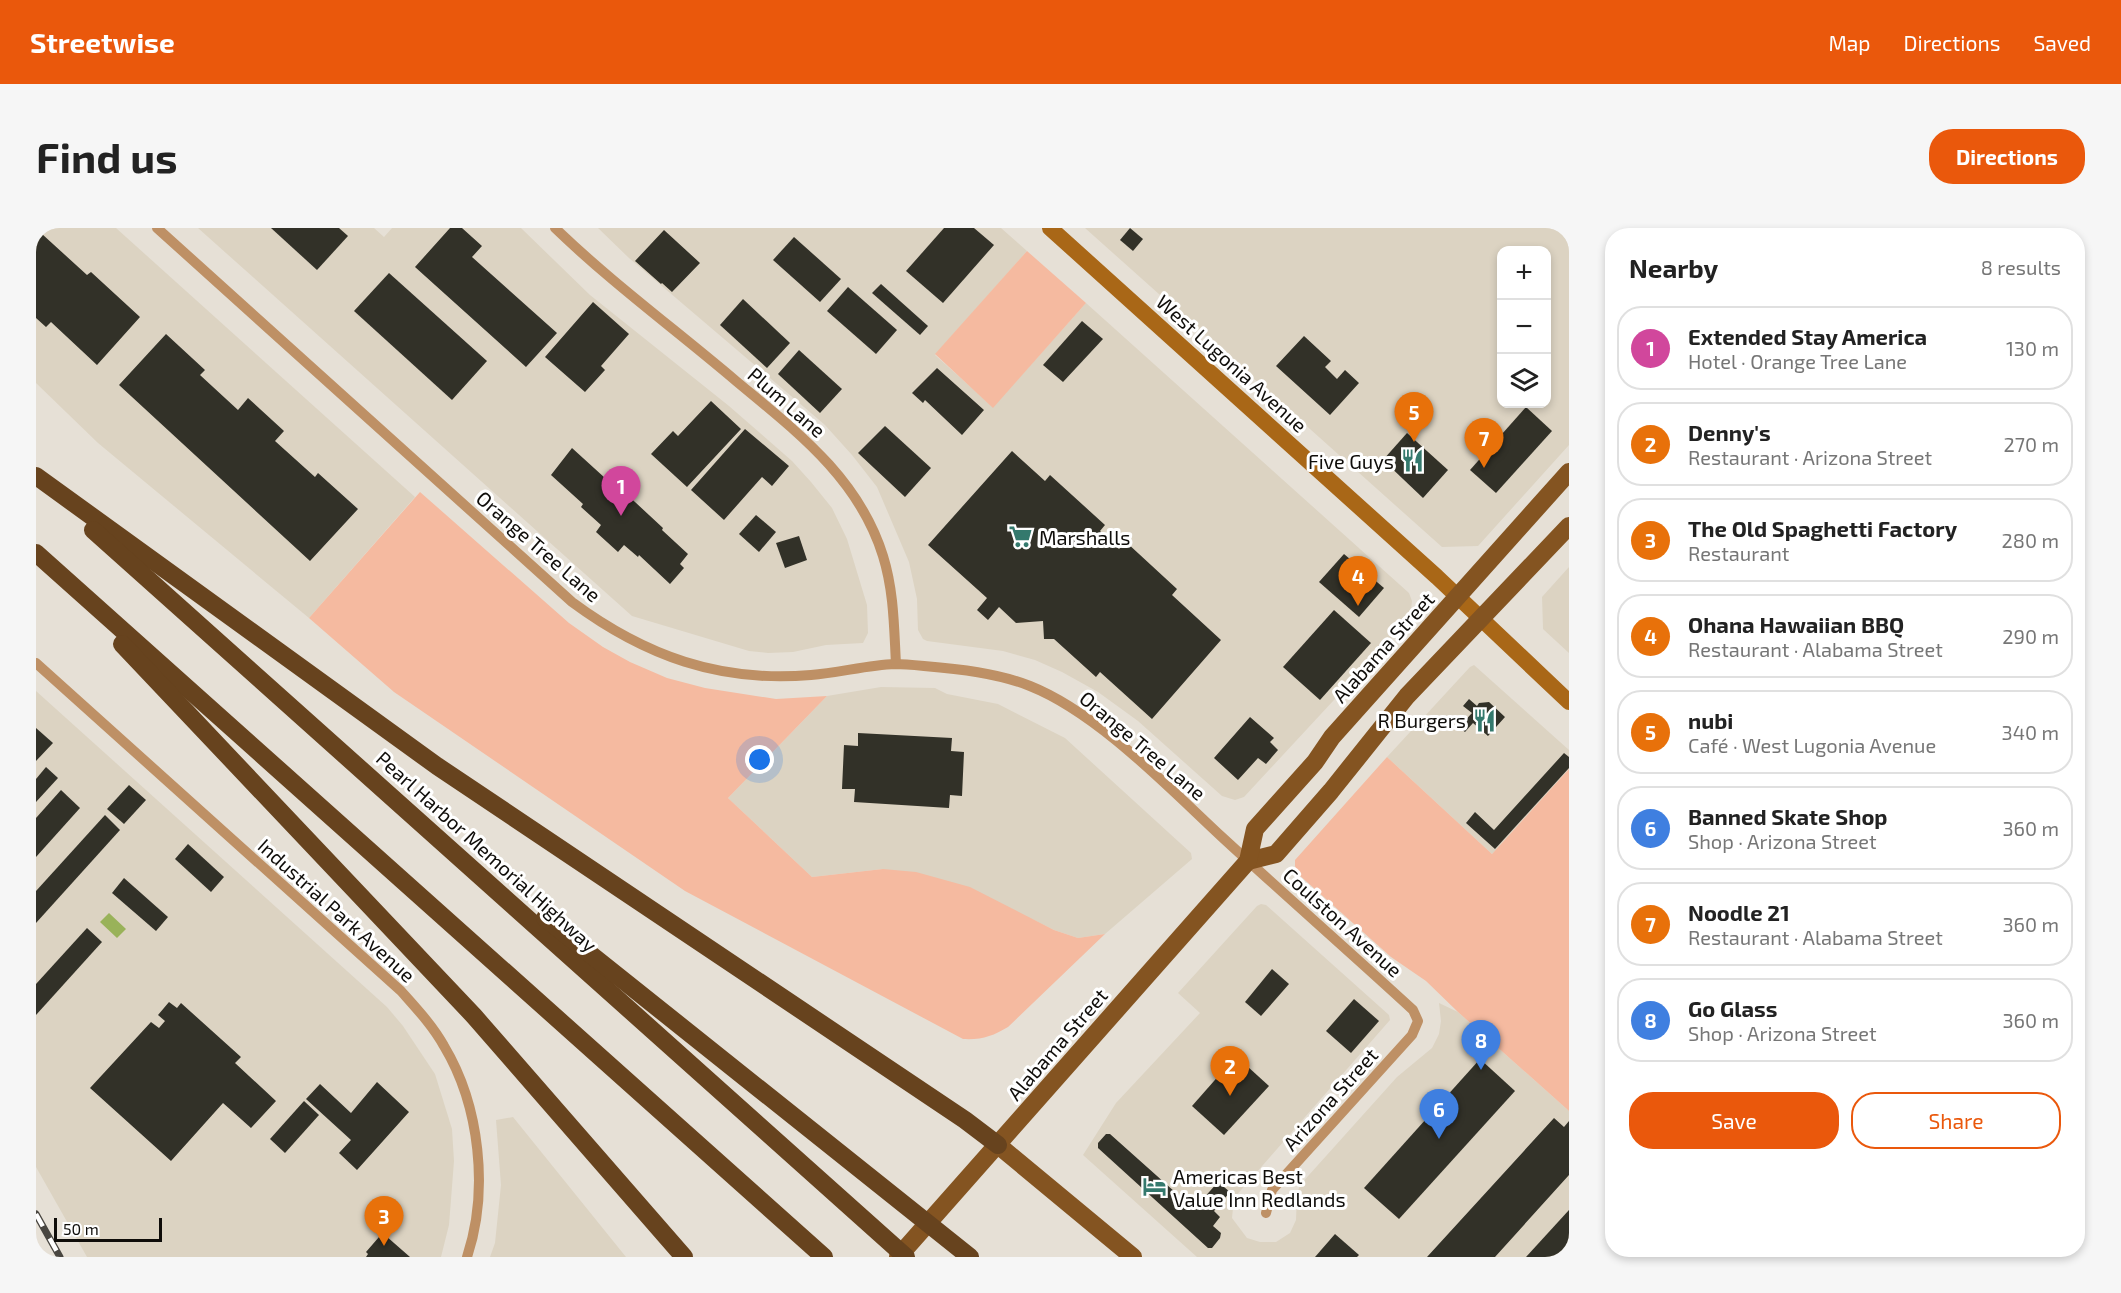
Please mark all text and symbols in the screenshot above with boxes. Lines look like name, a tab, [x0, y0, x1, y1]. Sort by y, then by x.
text: Streetwise	[30, 25, 175, 59]
text: Map	[1828, 30, 1871, 55]
text: Directions	[1904, 30, 2000, 55]
text: Saved	[2033, 30, 2091, 55]
button: Directions	[1929, 129, 2085, 184]
text: Find us	[36, 131, 178, 181]
map controls	[1497, 246, 1551, 408]
button: +	[1497, 246, 1551, 300]
text: Nearby	[1629, 252, 1718, 283]
text: 8 results	[1981, 255, 2061, 279]
street label: West Lugonia Avenue	[1152, 289, 1312, 437]
button: −	[1497, 300, 1551, 354]
text: Extended Stay America	[1688, 323, 1927, 349]
text: 1	[1646, 336, 1655, 360]
text: 130 m	[2006, 336, 2059, 360]
text: Hotel · Orange Tree Lane	[1688, 349, 1907, 373]
button: layers	[1497, 354, 1551, 408]
street label: Plum Lane	[743, 362, 831, 442]
pin: 5	[1394, 392, 1434, 442]
pin: 7	[1464, 418, 1504, 468]
text: Denny's	[1688, 419, 1771, 445]
text: 2	[1645, 432, 1656, 456]
text: 270 m	[2003, 432, 2059, 456]
text: Restaurant · Arizona Street	[1688, 445, 1932, 469]
restaurant icon: Five Guys	[1399, 448, 1425, 474]
place label: Five Guys	[1308, 449, 1394, 473]
pin: 1	[602, 466, 640, 516]
street label: Orange Tree Lane	[472, 485, 606, 607]
text: The Old Spaghetti Factory	[1688, 515, 1957, 541]
supermarket icon: Marshalls	[1008, 524, 1034, 550]
place label: Marshalls	[1039, 525, 1130, 549]
text: 3	[1645, 528, 1656, 552]
text: 280 m	[2002, 528, 2059, 552]
text: Restaurant	[1688, 541, 1789, 565]
pin: 4	[1338, 556, 1378, 606]
street label: Alabama Street	[1327, 587, 1439, 707]
text: Ohana Hawaiian BBQ	[1688, 611, 1904, 637]
text: 4	[1644, 624, 1657, 648]
text: 290 m	[2002, 624, 2059, 648]
text: Restaurant · Alabama Street	[1688, 637, 1943, 661]
street label: Orange Tree Lane	[1075, 685, 1211, 805]
restaurant icon: R Burgers	[1471, 707, 1497, 733]
text: nubi	[1688, 707, 1733, 733]
place label: R Burgers	[1377, 708, 1466, 732]
text: 5	[1645, 720, 1656, 744]
text: 340 m	[2002, 720, 2059, 744]
text: Café · West Lugonia Avenue	[1688, 733, 1936, 757]
your location	[745, 745, 774, 774]
street label: Pearl Harbor Memorial Highway	[372, 746, 603, 957]
text: Banned Skate Shop	[1688, 803, 1888, 829]
text: 6	[1645, 816, 1656, 840]
text: 360 m	[2002, 816, 2059, 840]
text: Shop · Arizona Street	[1688, 829, 1877, 853]
street label: Industrial Park Avenue	[254, 833, 420, 987]
street label: Coulston Avenue	[1279, 862, 1407, 982]
text: Noodle 21	[1688, 899, 1790, 925]
text: 7	[1645, 912, 1656, 936]
text: 360 m	[2002, 912, 2059, 936]
text: Restaurant · Alabama Street	[1688, 925, 1943, 949]
street label: Alabama Street	[1002, 983, 1112, 1105]
text: Go Glass	[1688, 995, 1777, 1021]
text: 8	[1644, 1008, 1657, 1032]
text: 360 m	[2002, 1008, 2059, 1032]
pin: 8	[1462, 1020, 1500, 1070]
text: Shop · Arizona Street	[1688, 1021, 1877, 1045]
street label: Arizona Street	[1278, 1043, 1383, 1155]
pin: 2	[1210, 1046, 1250, 1096]
pin: 6	[1420, 1090, 1458, 1139]
button: Save	[1629, 1092, 1839, 1149]
button: Share	[1851, 1092, 2061, 1149]
place label: Americas Best Value Inn Redlands	[1173, 1164, 1346, 1211]
hotel icon: Americas Best Value Inn Redlands	[1142, 1174, 1168, 1200]
pin: 3	[364, 1196, 404, 1246]
scale bar	[54, 1215, 162, 1242]
text: 50 m	[63, 1219, 99, 1238]

